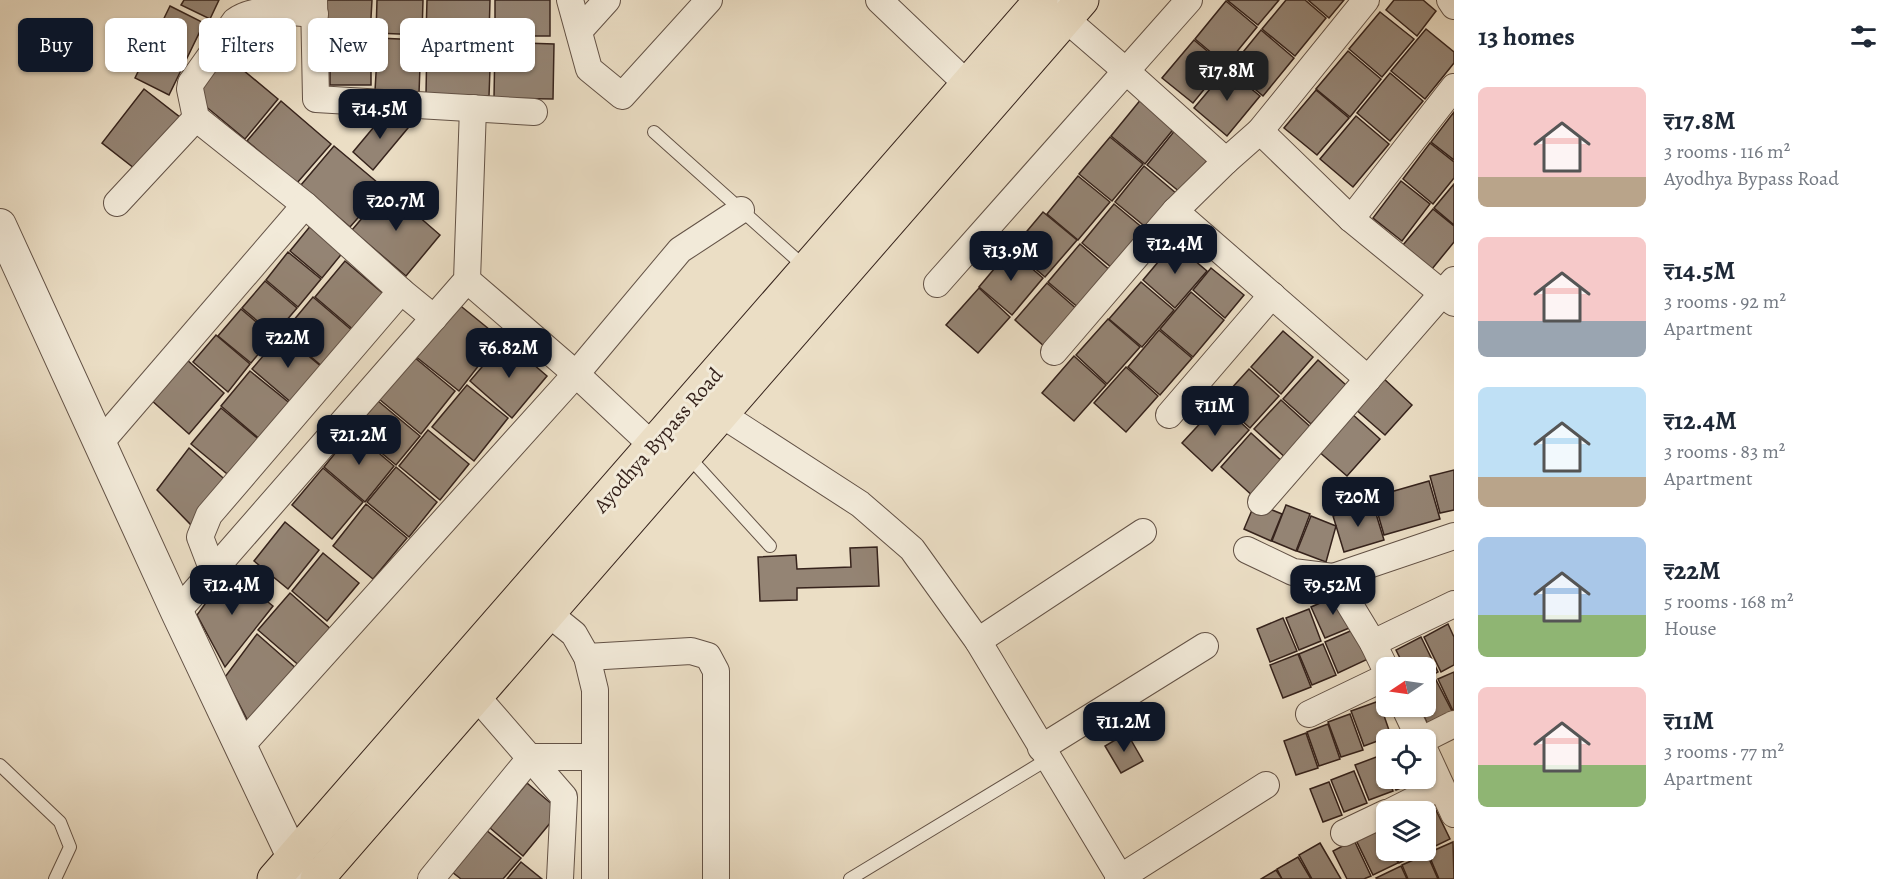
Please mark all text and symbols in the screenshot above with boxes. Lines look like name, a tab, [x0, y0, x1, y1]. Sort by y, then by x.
chip: Buy	[18, 18, 93, 72]
chip: Rent	[105, 18, 187, 72]
chip: Filters	[199, 18, 296, 72]
chip: New	[308, 18, 388, 72]
chip: Apartment	[400, 18, 535, 72]
text: 13 homes	[1478, 19, 1575, 54]
icon: filters	[1847, 20, 1880, 53]
pin: ₹17.8M	[1178, 51, 1276, 102]
text: ₹17.8M	[1199, 57, 1255, 84]
pin: ₹14.5M	[331, 89, 429, 140]
text: ₹14.5M	[353, 95, 407, 122]
text: ₹17.8M	[1664, 103, 1736, 138]
icon: home	[1526, 111, 1598, 183]
text: 3 rooms · 116 m²	[1664, 138, 1790, 165]
text: Ayodhya Bypass Road	[1664, 165, 1839, 192]
pin: ₹20.7M	[347, 181, 445, 232]
text: ₹20.7M	[367, 187, 425, 214]
pin: ₹12.4M	[1126, 224, 1224, 275]
text: ₹12.4M	[1147, 230, 1203, 257]
pin: ₹13.9M	[962, 231, 1060, 282]
text: ₹13.9M	[984, 237, 1038, 264]
text: ₹14.5M	[1664, 253, 1735, 288]
icon: home	[1526, 261, 1598, 333]
text: 3 rooms · 92 m²	[1664, 288, 1786, 315]
text: Apartment	[1664, 315, 1753, 342]
pin: ₹22M	[252, 318, 324, 369]
text: ₹22M	[266, 324, 310, 351]
pin: ₹6.82M	[460, 328, 558, 379]
text: ₹6.82M	[480, 334, 538, 361]
street label: Ayodhya Bypass Road	[587, 361, 729, 519]
pin: ₹11M	[1179, 386, 1251, 437]
text: ₹11M	[1196, 392, 1234, 419]
text: ₹12.4M	[1664, 403, 1737, 438]
icon: home	[1526, 411, 1598, 483]
pin: ₹21.2M	[310, 415, 408, 466]
text: ₹21.2M	[331, 421, 387, 448]
text: 3 rooms · 83 m²	[1664, 438, 1785, 465]
text: Apartment	[1664, 465, 1753, 492]
pin: ₹20M	[1322, 477, 1394, 528]
text: ₹20M	[1336, 483, 1380, 510]
text: ₹22M	[1664, 553, 1721, 588]
icon: home	[1526, 561, 1598, 633]
pin: ₹12.4M	[183, 565, 281, 616]
pin: ₹9.52M	[1284, 565, 1382, 616]
text: ₹12.4M	[204, 571, 260, 598]
text: ₹9.52M	[1304, 571, 1362, 598]
text: 5 rooms · 168 m²	[1664, 588, 1793, 615]
text: House	[1664, 615, 1716, 642]
north arrow	[1376, 657, 1436, 717]
map controls	[1376, 657, 1436, 861]
pin: ₹11.2M	[1075, 702, 1173, 753]
text: ₹11M	[1664, 703, 1714, 738]
text: ₹11.2M	[1097, 708, 1151, 735]
icon: home	[1526, 711, 1598, 783]
button: locate	[1376, 729, 1436, 789]
text: 3 rooms · 77 m²	[1664, 738, 1784, 765]
text: Apartment	[1664, 765, 1753, 792]
button: layers	[1376, 801, 1436, 861]

